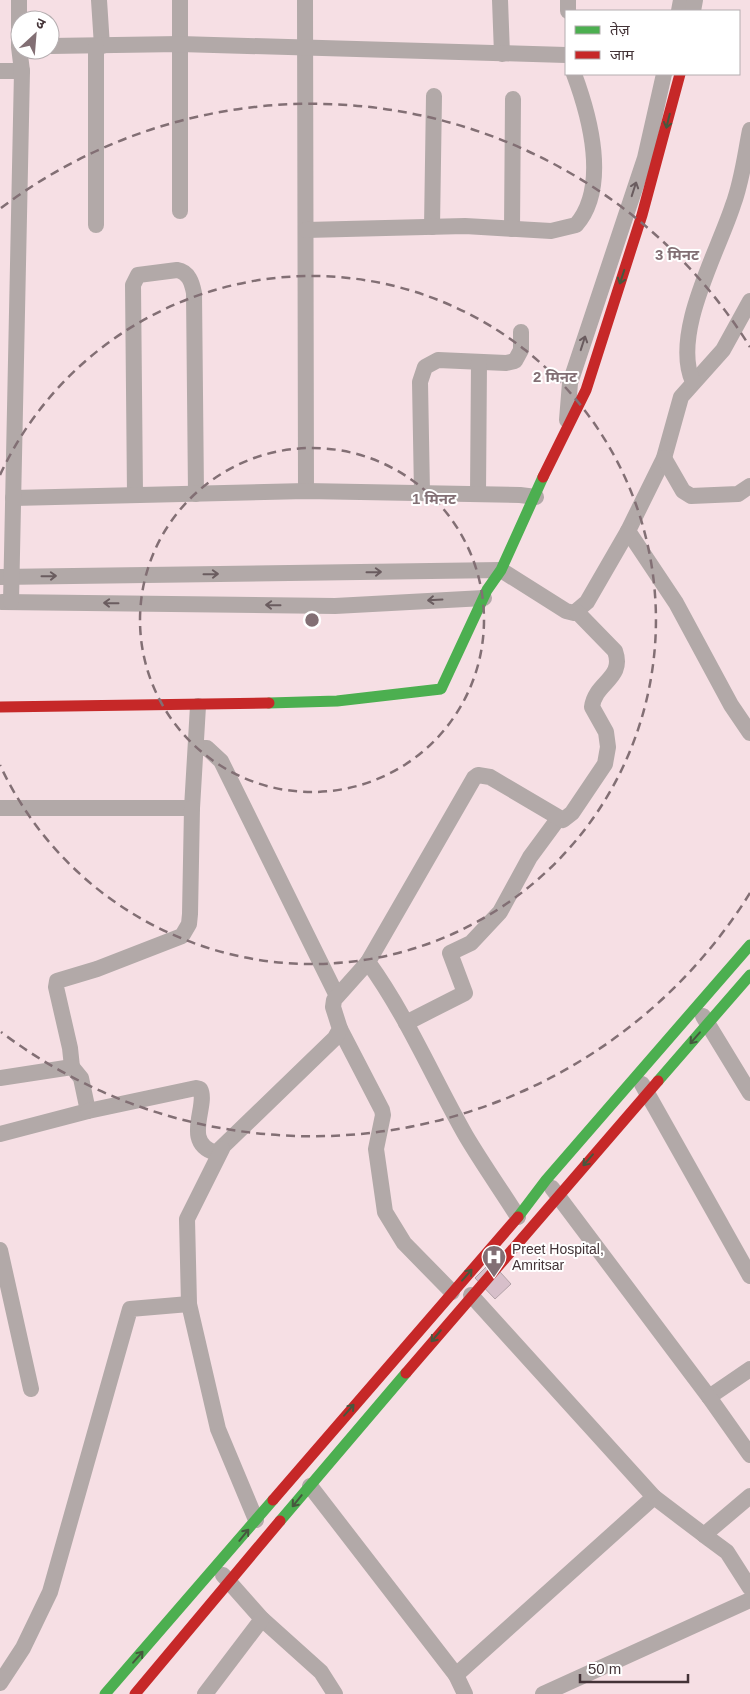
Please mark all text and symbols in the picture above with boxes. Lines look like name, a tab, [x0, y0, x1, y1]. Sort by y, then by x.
north arrow	[10, 10, 60, 60]
legend	[565, 10, 740, 75]
text: उ	[34, 14, 49, 33]
text: तेज़	[610, 21, 631, 38]
text: जाम	[610, 46, 635, 63]
one-way arrow	[663, 113, 672, 129]
one-way arrow	[630, 181, 640, 197]
text: 3 मिनट	[655, 246, 700, 263]
one-way arrow	[617, 269, 626, 284]
one-way arrow	[579, 336, 588, 352]
text: 2 मिनट	[533, 368, 578, 385]
text: 1 मिनट	[412, 490, 457, 507]
one-way arrow	[365, 567, 381, 577]
one-way arrow	[202, 569, 219, 579]
one-way arrow	[40, 571, 56, 581]
one-way arrow	[428, 596, 444, 605]
one-way arrow	[103, 599, 119, 608]
one-way arrow	[265, 601, 281, 610]
centre of rings	[303, 611, 321, 629]
one-way arrow	[689, 1031, 700, 1044]
one-way arrow	[582, 1154, 593, 1167]
place label: Preet Hospital, Amritsar	[512, 1241, 604, 1273]
hospital icon: Preet Hospital, Amritsar	[481, 1244, 507, 1278]
one-way arrow	[461, 1268, 473, 1281]
one-way arrow	[430, 1330, 442, 1343]
one-way arrow	[343, 1404, 355, 1417]
one-way arrow	[292, 1494, 303, 1507]
one-way arrow	[238, 1528, 249, 1541]
one-way arrow	[132, 1651, 143, 1664]
scale bar	[580, 1652, 688, 1684]
text: 50 m	[588, 1660, 621, 1677]

